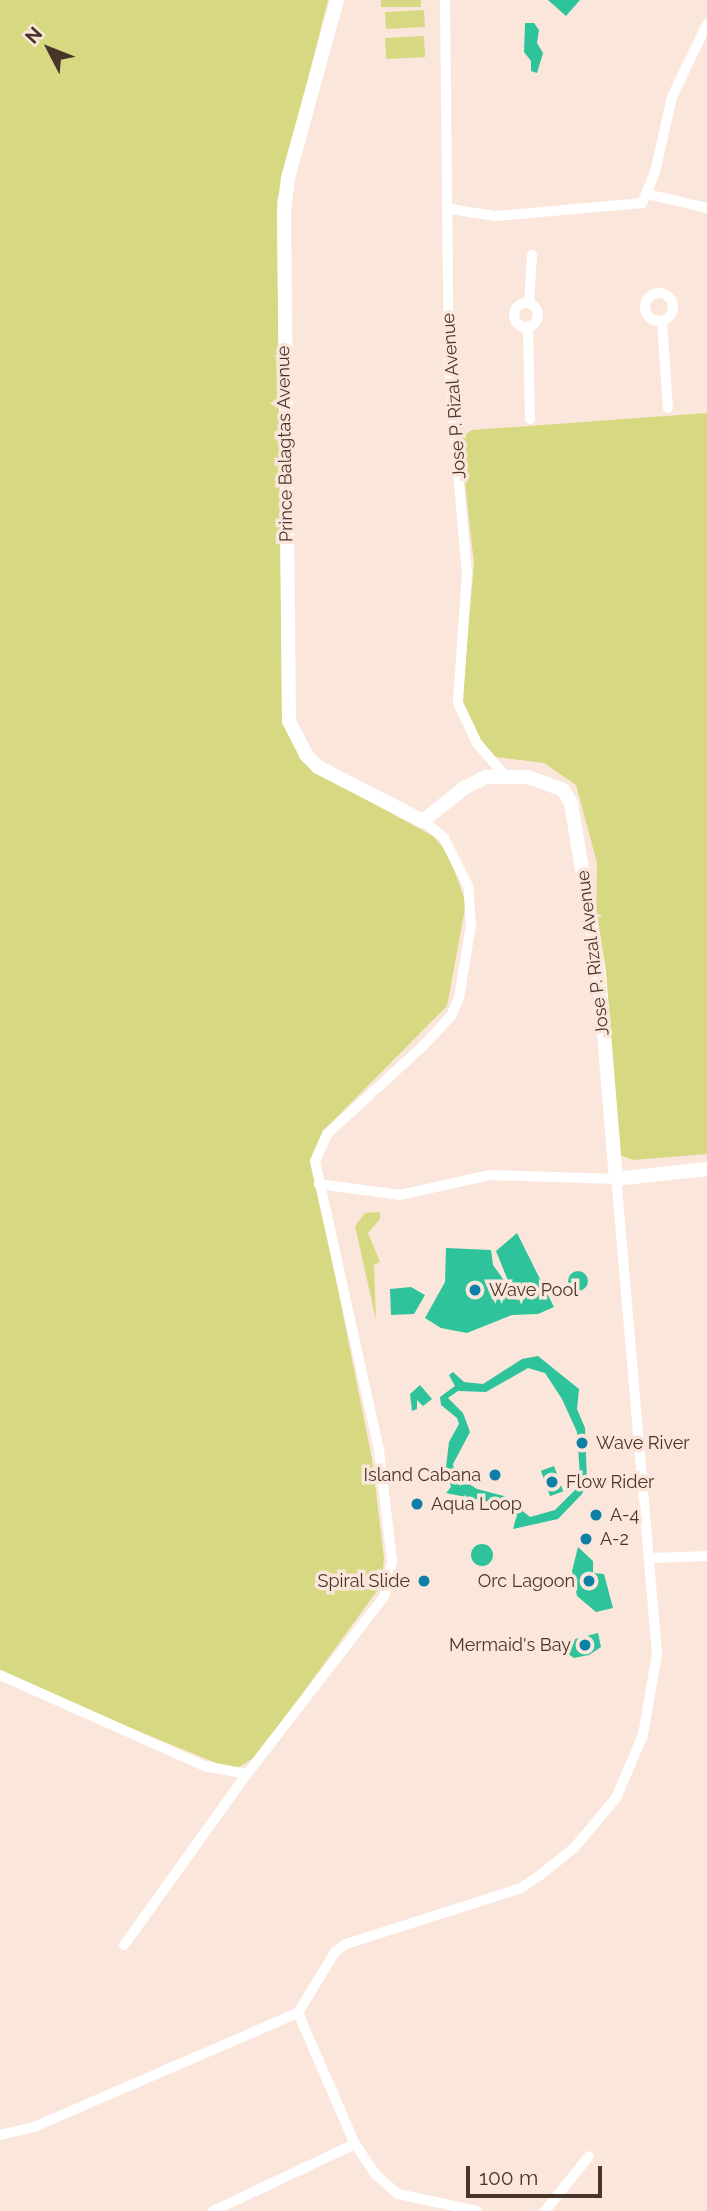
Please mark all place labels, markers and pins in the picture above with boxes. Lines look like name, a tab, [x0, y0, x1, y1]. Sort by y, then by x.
place label: Wave Pool	[489, 1279, 578, 1301]
marker: Wave Pool	[467, 1282, 483, 1298]
place label: Wave River	[596, 1432, 690, 1454]
marker: Wave River	[574, 1435, 590, 1451]
place label: Island Cabana	[364, 1464, 481, 1486]
marker: Island Cabana	[487, 1467, 503, 1483]
place label: Flow Rider	[566, 1471, 655, 1493]
marker: Flow Rider	[544, 1474, 560, 1490]
place label: Aqua Loop	[431, 1493, 522, 1515]
marker: Aqua Loop	[409, 1496, 425, 1512]
place label: A-4	[610, 1504, 639, 1526]
marker: A-4	[588, 1507, 604, 1523]
place label: A-2	[600, 1528, 629, 1550]
marker: A-2	[578, 1531, 594, 1547]
place label: Spiral Slide	[317, 1570, 410, 1592]
place label: Orc Lagoon	[478, 1570, 575, 1592]
marker: Spiral Slide	[416, 1573, 432, 1589]
marker: Orc Lagoon	[581, 1573, 597, 1589]
place label: Mermaid's Bay	[449, 1634, 571, 1656]
marker: Mermaid's Bay	[577, 1637, 593, 1653]

